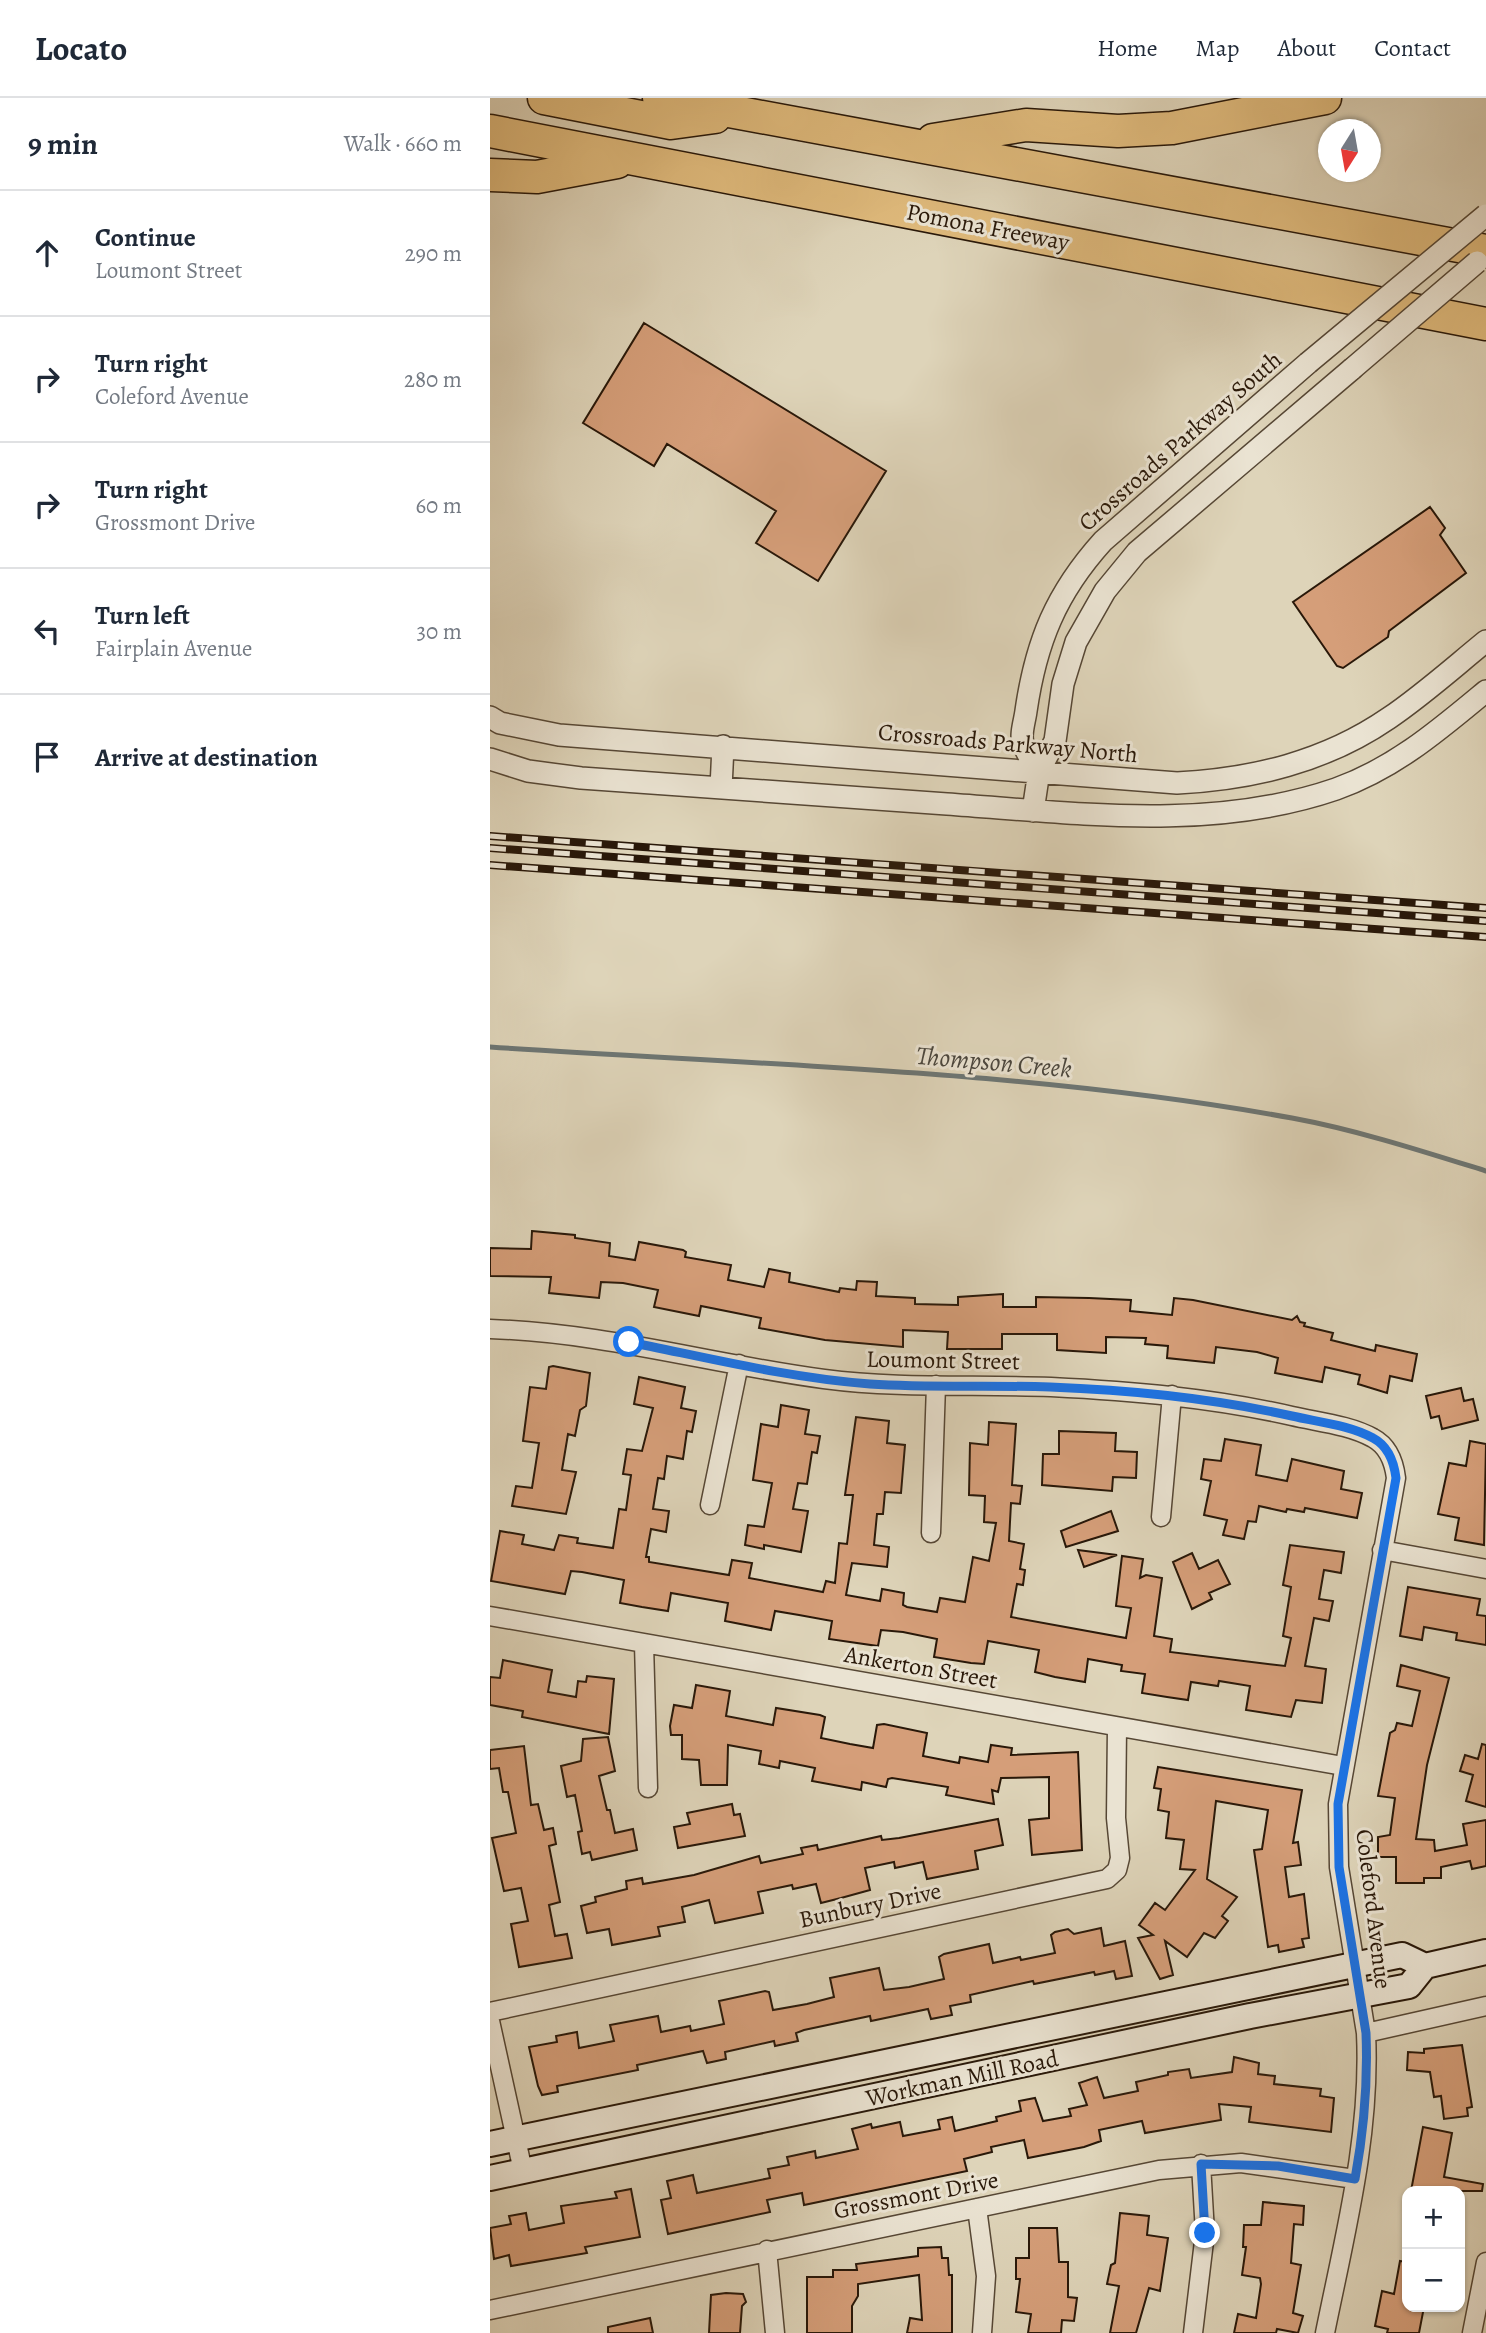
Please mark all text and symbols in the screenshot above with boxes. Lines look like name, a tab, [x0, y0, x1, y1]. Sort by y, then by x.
text: Locato	[35, 26, 127, 71]
text: Home	[1097, 32, 1158, 64]
text: Map	[1196, 32, 1240, 64]
text: About	[1278, 32, 1336, 64]
text: Contact	[1374, 32, 1451, 64]
north arrow	[1318, 119, 1381, 182]
text: 9 min	[28, 124, 98, 164]
text: Walk · 660 m	[344, 128, 462, 159]
street label: Pomona Freeway	[904, 196, 1072, 259]
text: Continue	[95, 220, 196, 255]
icon: ahead	[28, 234, 66, 272]
text: 290 m	[405, 238, 462, 269]
text: Loumont Street	[95, 255, 242, 286]
street label: Crossroads Parkway South	[1071, 344, 1289, 538]
text: Turn right	[95, 346, 208, 381]
icon: right	[28, 360, 66, 398]
text: 280 m	[404, 364, 462, 395]
text: Coleford Avenue	[95, 381, 249, 412]
text: Turn right	[95, 472, 208, 507]
icon: right	[28, 486, 66, 524]
text: 60 m	[415, 490, 462, 521]
text: Grossmont Drive	[95, 507, 255, 538]
text: Turn left	[95, 598, 190, 633]
icon: left	[28, 612, 66, 650]
text: 30 m	[416, 616, 462, 647]
text: Fairplain Avenue	[95, 633, 252, 664]
street label: Crossroads Parkway North	[877, 716, 1139, 770]
icon: arrive	[28, 738, 66, 776]
text: Arrive at destination	[95, 740, 318, 775]
water label: Thompson Creek	[915, 1038, 1073, 1086]
route start	[613, 1326, 644, 1357]
street label: Loumont Street	[866, 1343, 1020, 1377]
street label: Ankerton Street	[841, 1638, 1000, 1696]
street label: Coleford Avenue	[1348, 1827, 1400, 1991]
street label: Bunbury Drive	[796, 1874, 944, 1936]
street label: Workman Mill Road	[862, 2042, 1061, 2114]
street label: Grossmont Drive	[831, 2163, 1001, 2227]
map controls	[1402, 2186, 1465, 2312]
button: +	[1402, 2186, 1465, 2249]
route end	[1189, 2217, 1220, 2248]
button: −	[1402, 2249, 1465, 2312]

